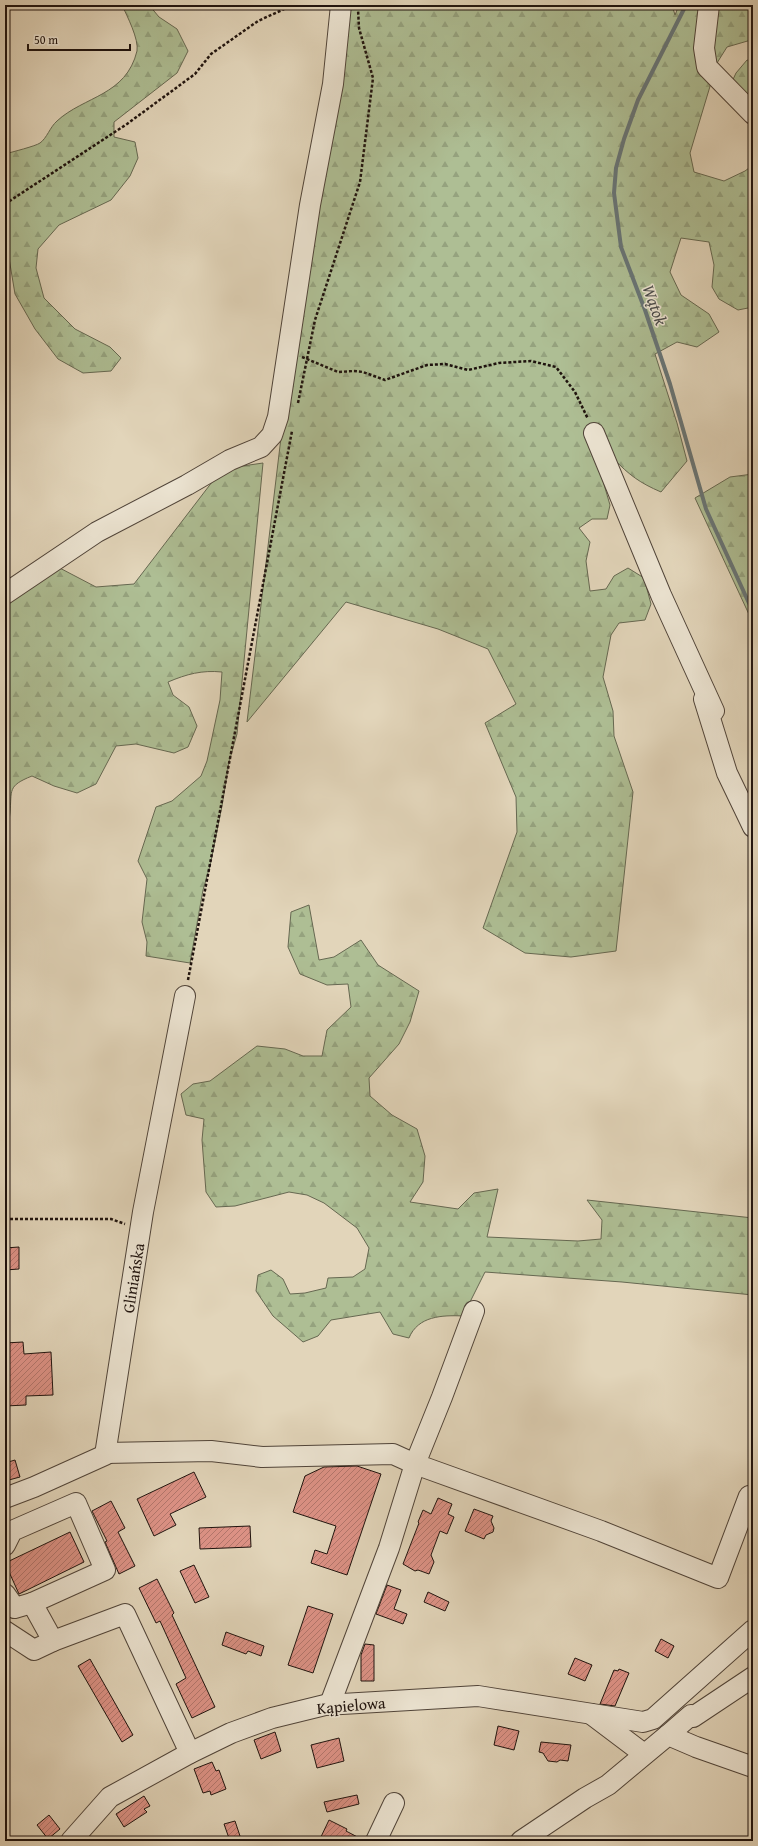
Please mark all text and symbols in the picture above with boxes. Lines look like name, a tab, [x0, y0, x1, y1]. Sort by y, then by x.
scale bar	[28, 26, 130, 52]
text: 50 m	[34, 31, 58, 48]
water label: Wątok	[637, 281, 674, 329]
street label: Gliniańska	[116, 1241, 150, 1315]
street label: Kąpielowa	[316, 1690, 387, 1720]

